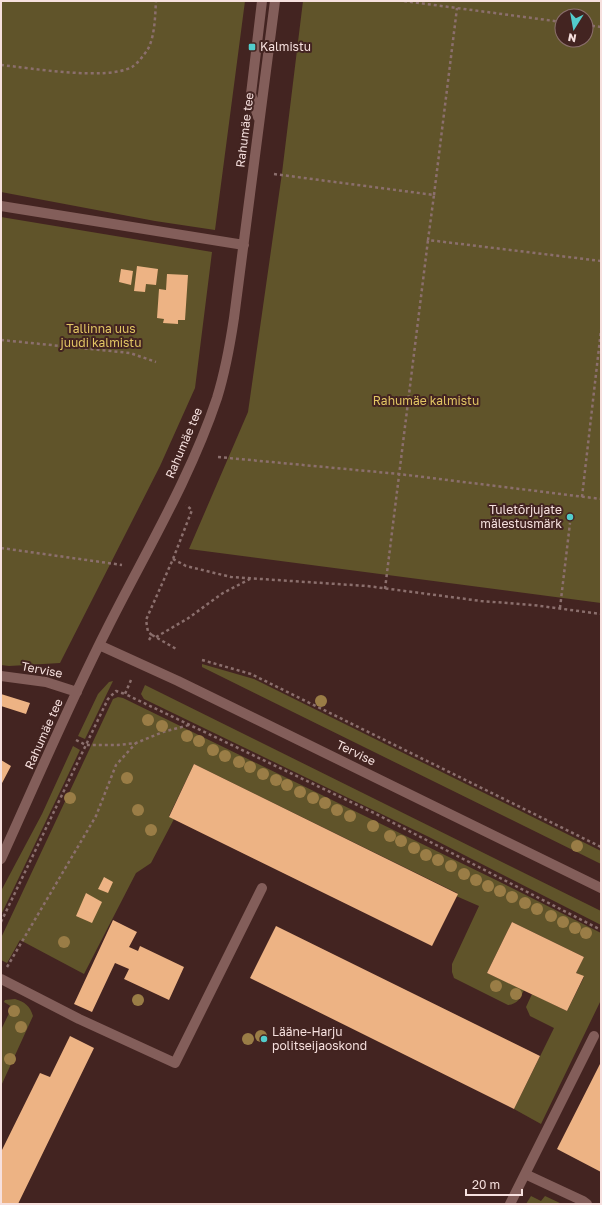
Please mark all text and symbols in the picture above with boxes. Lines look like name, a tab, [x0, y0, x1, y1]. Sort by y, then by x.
north arrow	[554, 8, 594, 48]
text: N	[567, 31, 577, 45]
place label: Kalmistu	[260, 39, 311, 54]
marker: Kalmistu	[247, 42, 257, 52]
street label: Rahumäe tee	[232, 91, 257, 168]
park label: Tallinna uus juudi kalmistu	[60, 321, 141, 350]
park label: Rahumäe kalmistu	[373, 393, 479, 408]
street label: Rahumäe tee	[162, 405, 205, 481]
place label: Tuletõrjujate mälestusmärk	[480, 502, 562, 531]
marker: Tuletõrjujate mälestusmärk	[565, 512, 575, 522]
street label: Tervise	[20, 658, 64, 681]
street label: Rahumäe tee	[21, 696, 66, 771]
street label: Tervise	[334, 737, 378, 768]
place label: Lääne-Harju politseijaoskond	[272, 1024, 367, 1053]
marker: Lääne-Harju politseijaoskond	[259, 1034, 269, 1044]
scale bar	[466, 1171, 522, 1197]
text: 20 m	[472, 1177, 500, 1192]

